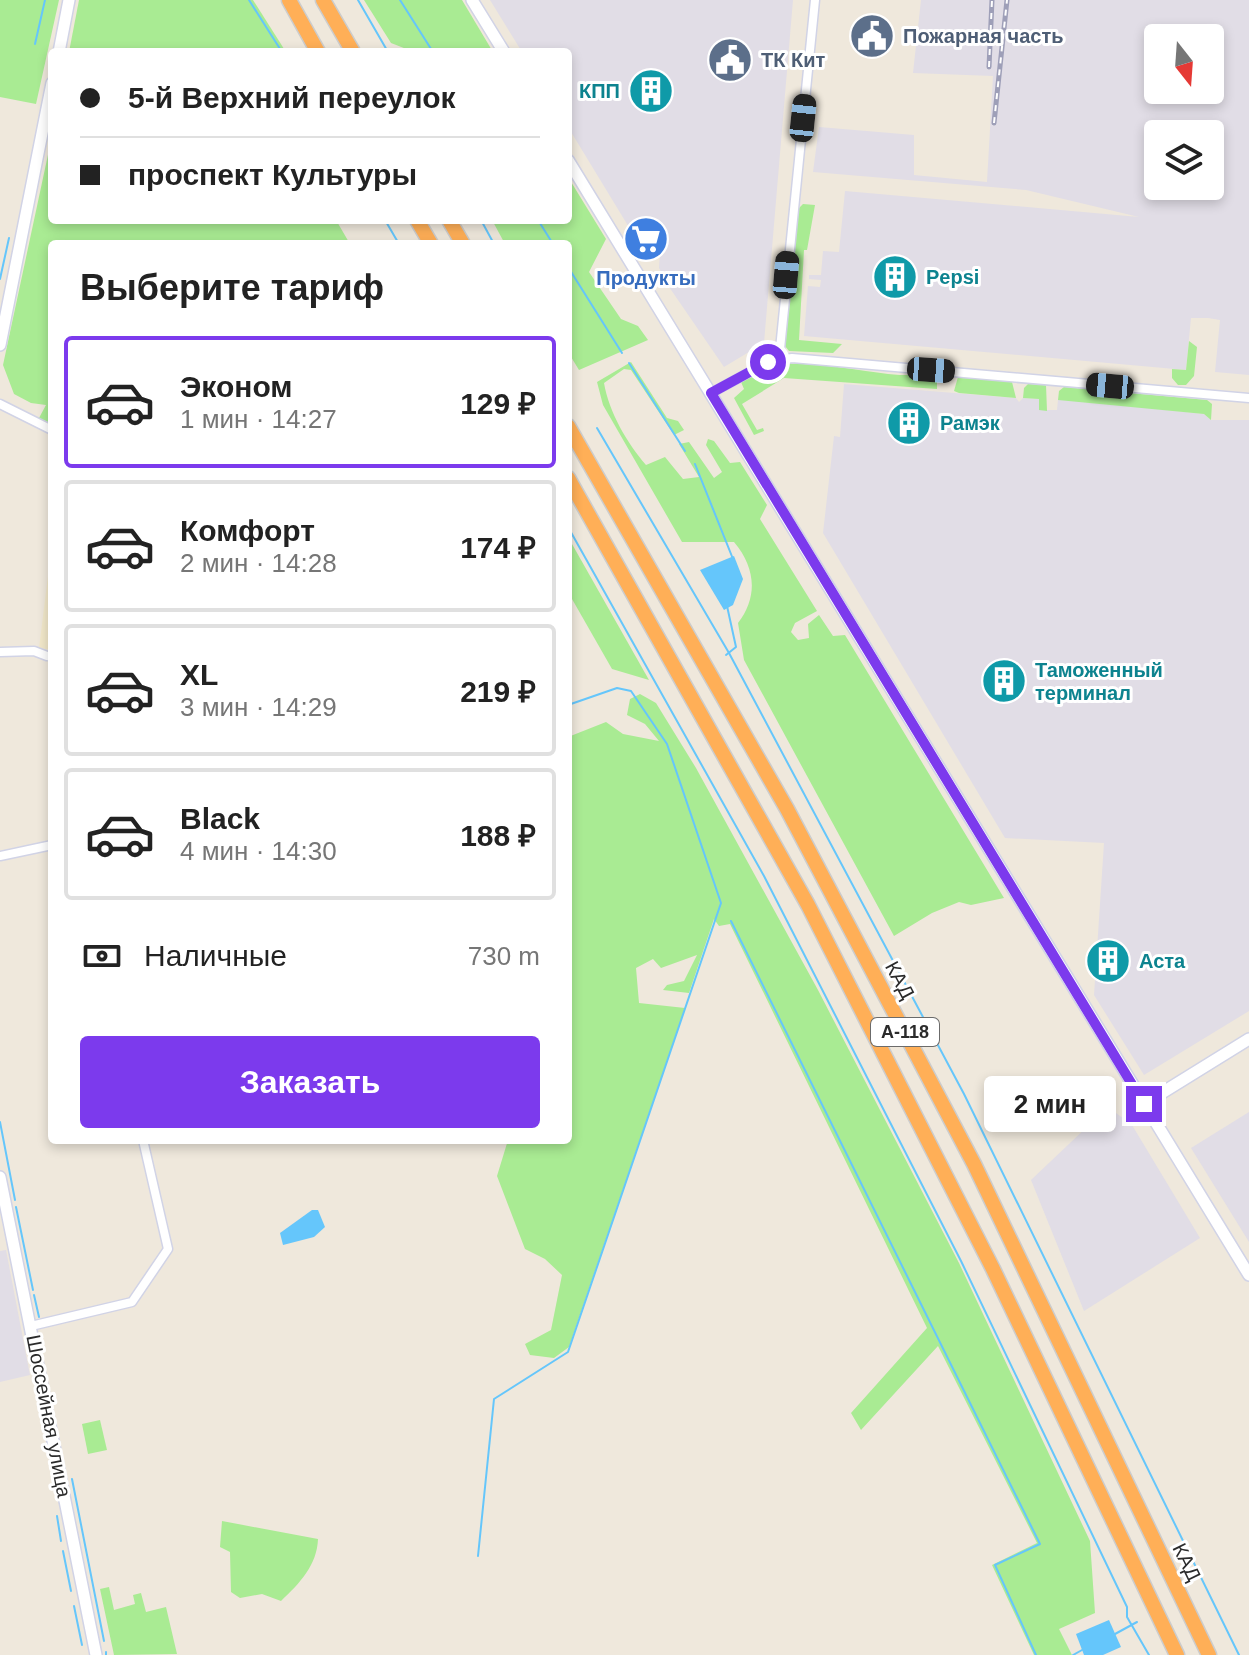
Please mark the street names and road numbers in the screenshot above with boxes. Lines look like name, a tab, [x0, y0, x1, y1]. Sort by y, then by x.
street label: КАД	[881, 958, 919, 1003]
road number: А-118	[871, 1018, 939, 1046]
street label: Шоссейная улица	[22, 1333, 76, 1500]
street label: КАД	[1169, 1540, 1206, 1585]

